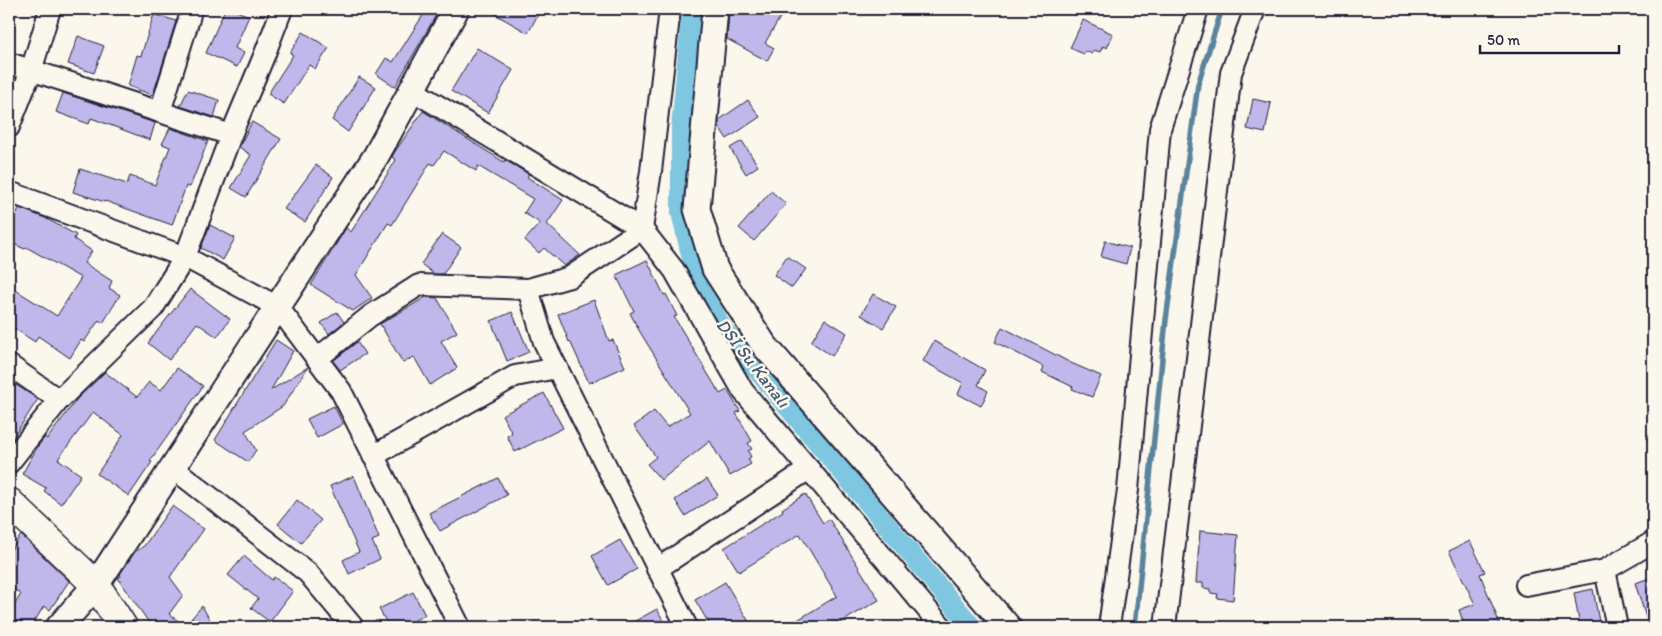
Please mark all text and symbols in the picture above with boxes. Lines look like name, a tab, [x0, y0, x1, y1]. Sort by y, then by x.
scale bar	[1480, 22, 1618, 54]
text: 50 m	[1487, 31, 1520, 49]
water label: DSİ Su Kanalı	[712, 314, 795, 413]

